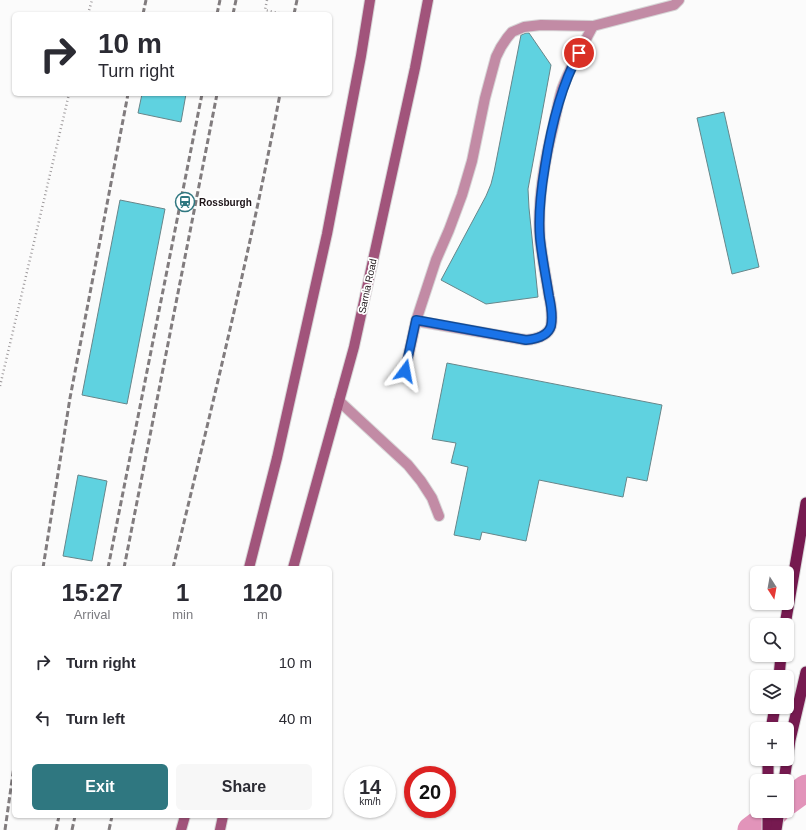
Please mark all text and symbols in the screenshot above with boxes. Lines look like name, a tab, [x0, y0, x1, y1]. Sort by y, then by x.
icon: right	[32, 28, 84, 80]
text: 10 m	[98, 28, 162, 59]
pin	[562, 36, 596, 70]
icon: arrive	[568, 42, 590, 64]
text: Turn right	[98, 61, 174, 81]
station icon: Rossburgh	[174, 191, 196, 213]
place label: Rossburgh	[199, 197, 252, 208]
street label: Sarnia Road	[356, 258, 379, 314]
position arrow	[384, 350, 426, 392]
north arrow	[750, 566, 794, 610]
map controls	[750, 566, 794, 818]
text: 15:27	[61, 579, 123, 606]
text: 1	[176, 579, 189, 606]
text: 120	[243, 579, 283, 606]
text: Arrival	[74, 607, 111, 622]
text: min	[172, 607, 193, 622]
text: m	[257, 607, 268, 622]
button: search	[750, 618, 794, 662]
icon: right	[32, 651, 54, 673]
text: Turn right	[66, 654, 136, 671]
text: 10 m	[279, 654, 312, 671]
button: layers	[750, 670, 794, 714]
icon: left	[32, 707, 54, 729]
text: Turn left	[66, 710, 125, 727]
text: 40 m	[279, 710, 312, 727]
button: +	[750, 722, 794, 766]
button: Exit	[32, 764, 168, 810]
button: Share	[176, 764, 312, 810]
speed limit sign: 20	[404, 766, 456, 818]
button: −	[750, 774, 794, 818]
text: 14	[359, 776, 381, 798]
text: km/h	[359, 796, 381, 807]

